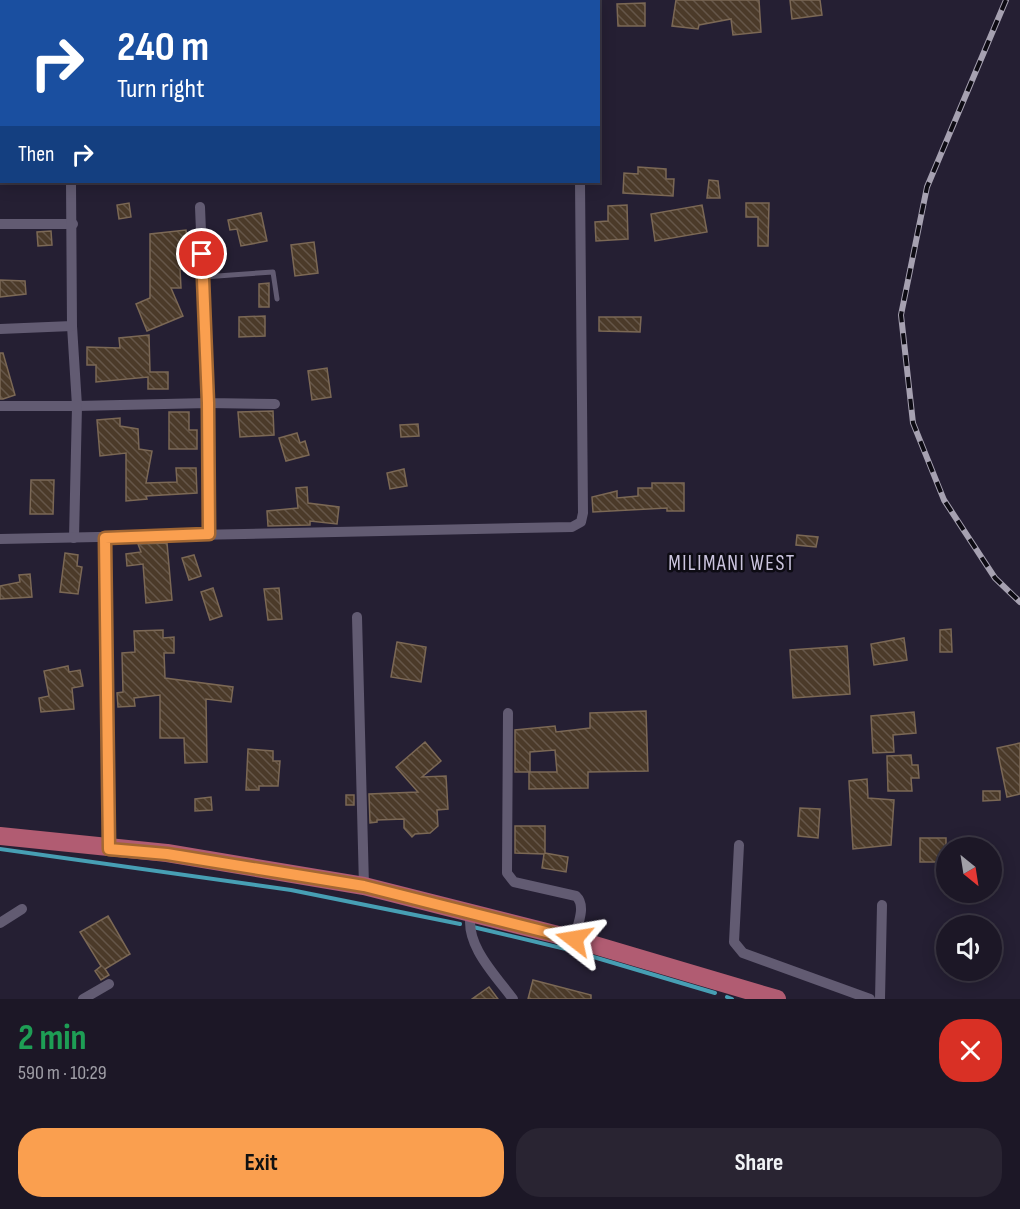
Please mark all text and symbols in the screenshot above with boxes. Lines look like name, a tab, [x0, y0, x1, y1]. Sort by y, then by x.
text: 240 m	[117, 22, 209, 73]
icon: right	[18, 24, 96, 102]
text: Turn right	[117, 73, 204, 105]
icon: right	[66, 138, 99, 171]
text: Then	[18, 141, 54, 168]
pin	[176, 228, 227, 279]
icon: arrive	[185, 237, 218, 270]
district label: MILIMANI WEST	[668, 551, 796, 576]
north arrow	[936, 837, 1002, 903]
map controls	[936, 837, 1002, 981]
position arrow	[542, 907, 606, 971]
button: sound	[936, 915, 1002, 981]
text: 2 min	[18, 1017, 87, 1060]
button: close	[939, 1019, 1002, 1082]
text: 590 m · 10:29	[18, 1061, 107, 1085]
button: Exit	[18, 1128, 504, 1197]
button: Share	[516, 1128, 1002, 1197]

